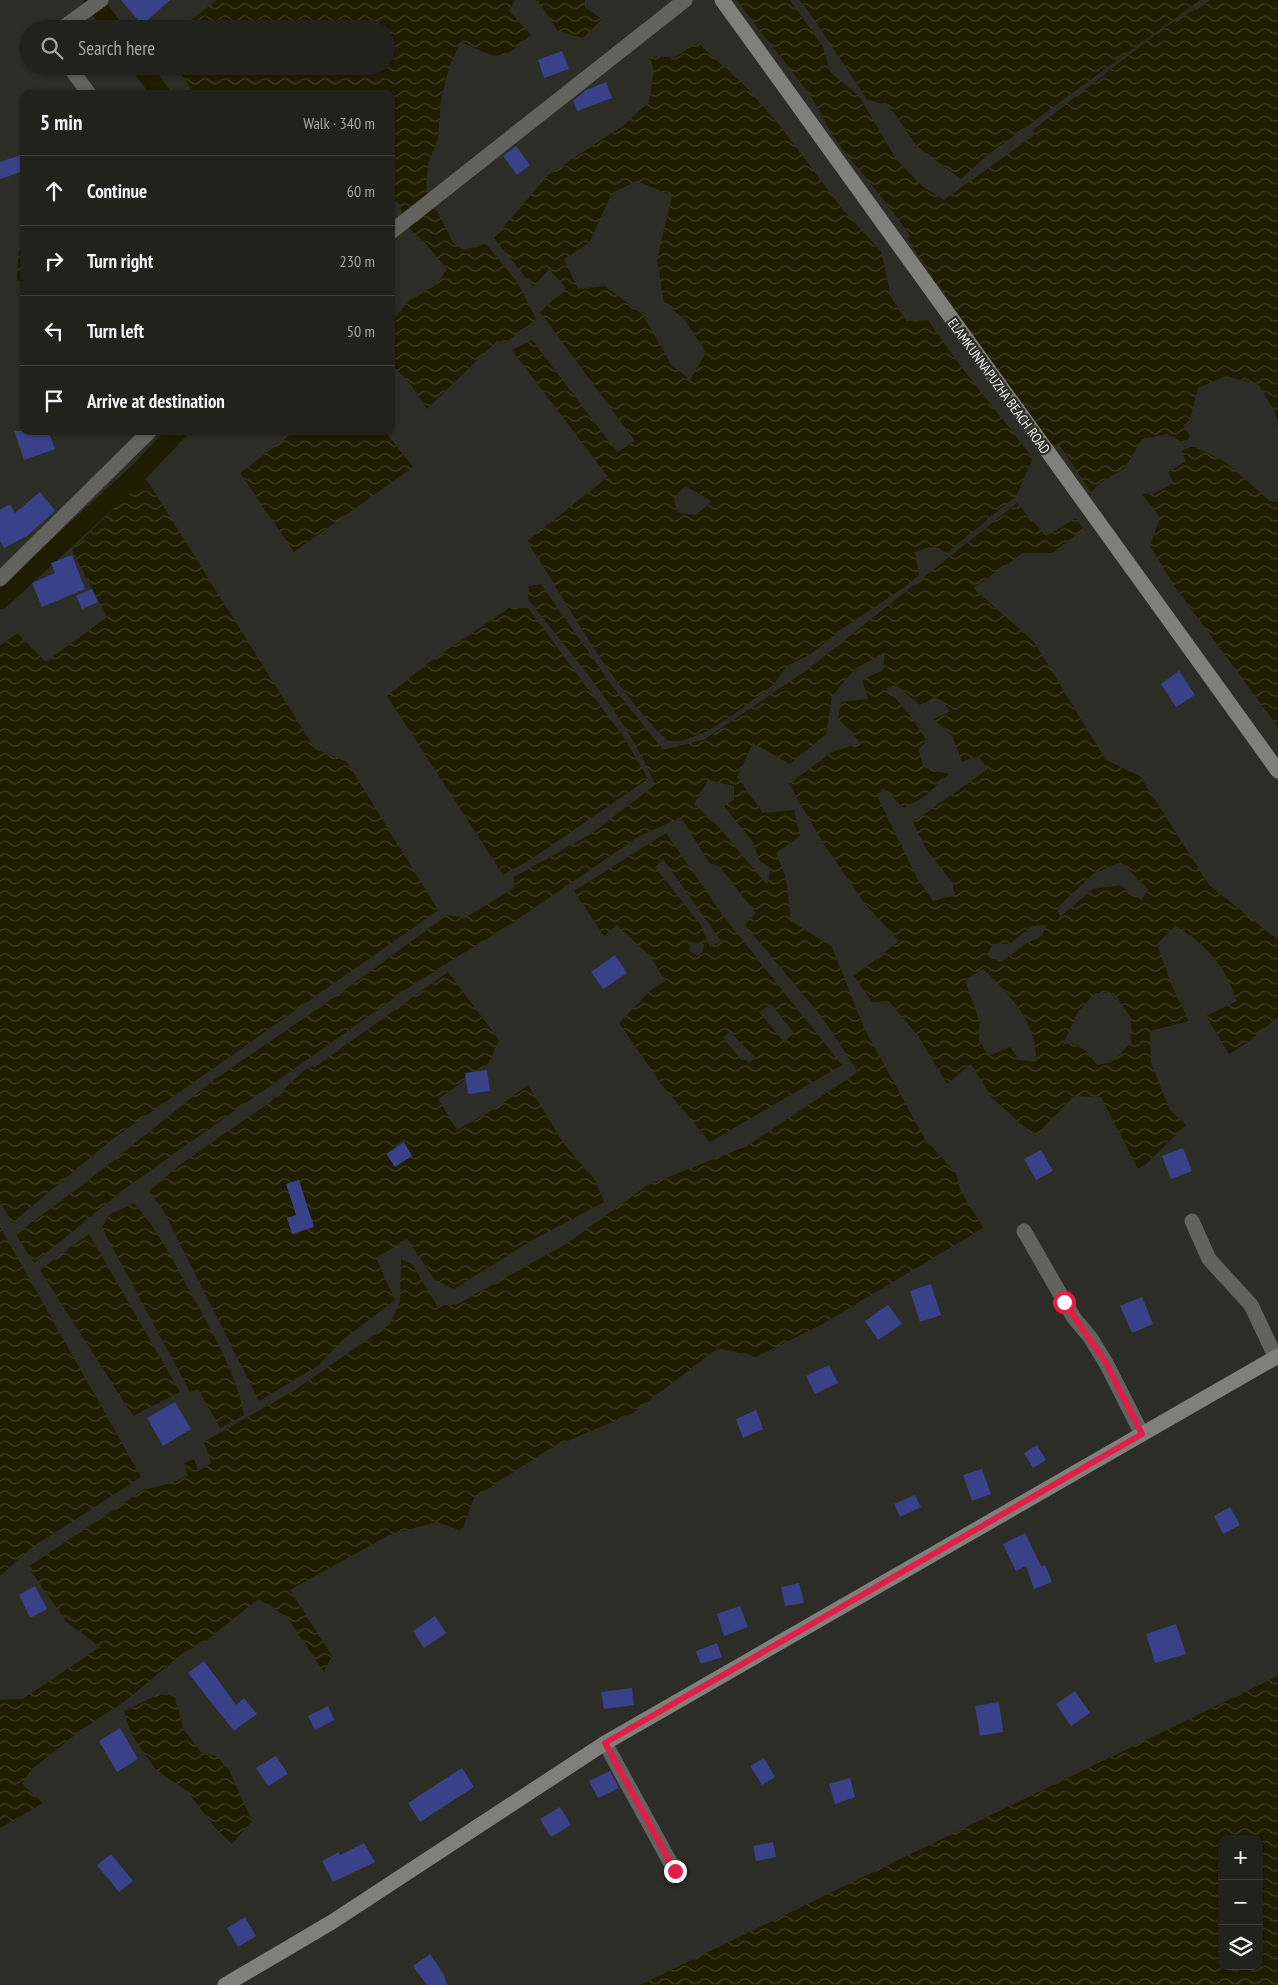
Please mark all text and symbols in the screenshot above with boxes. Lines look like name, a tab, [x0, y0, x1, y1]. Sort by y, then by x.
search box	[20, 20, 395, 75]
icon: search	[38, 34, 66, 62]
text: Search here	[78, 36, 155, 60]
text: 5 min	[40, 109, 82, 136]
text: Walk · 340 m	[303, 113, 375, 133]
icon: ahead	[40, 177, 68, 205]
text: Continue	[87, 179, 147, 203]
text: 60 m	[347, 181, 375, 201]
icon: right	[40, 247, 68, 275]
text: Turn right	[87, 249, 153, 273]
text: 230 m	[340, 251, 375, 271]
street label: ELAMKUNNAPUZHA BEACH ROAD	[944, 315, 1054, 457]
icon: left	[40, 317, 68, 345]
text: Turn left	[87, 319, 144, 343]
text: 50 m	[347, 321, 375, 341]
icon: arrive	[40, 387, 68, 415]
text: Arrive at destination	[87, 389, 225, 413]
route start	[1053, 1291, 1076, 1314]
map controls	[1218, 1835, 1263, 1970]
button: +	[1218, 1835, 1263, 1880]
route end	[664, 1860, 687, 1883]
button: −	[1218, 1880, 1263, 1925]
button: layers	[1218, 1925, 1263, 1970]

